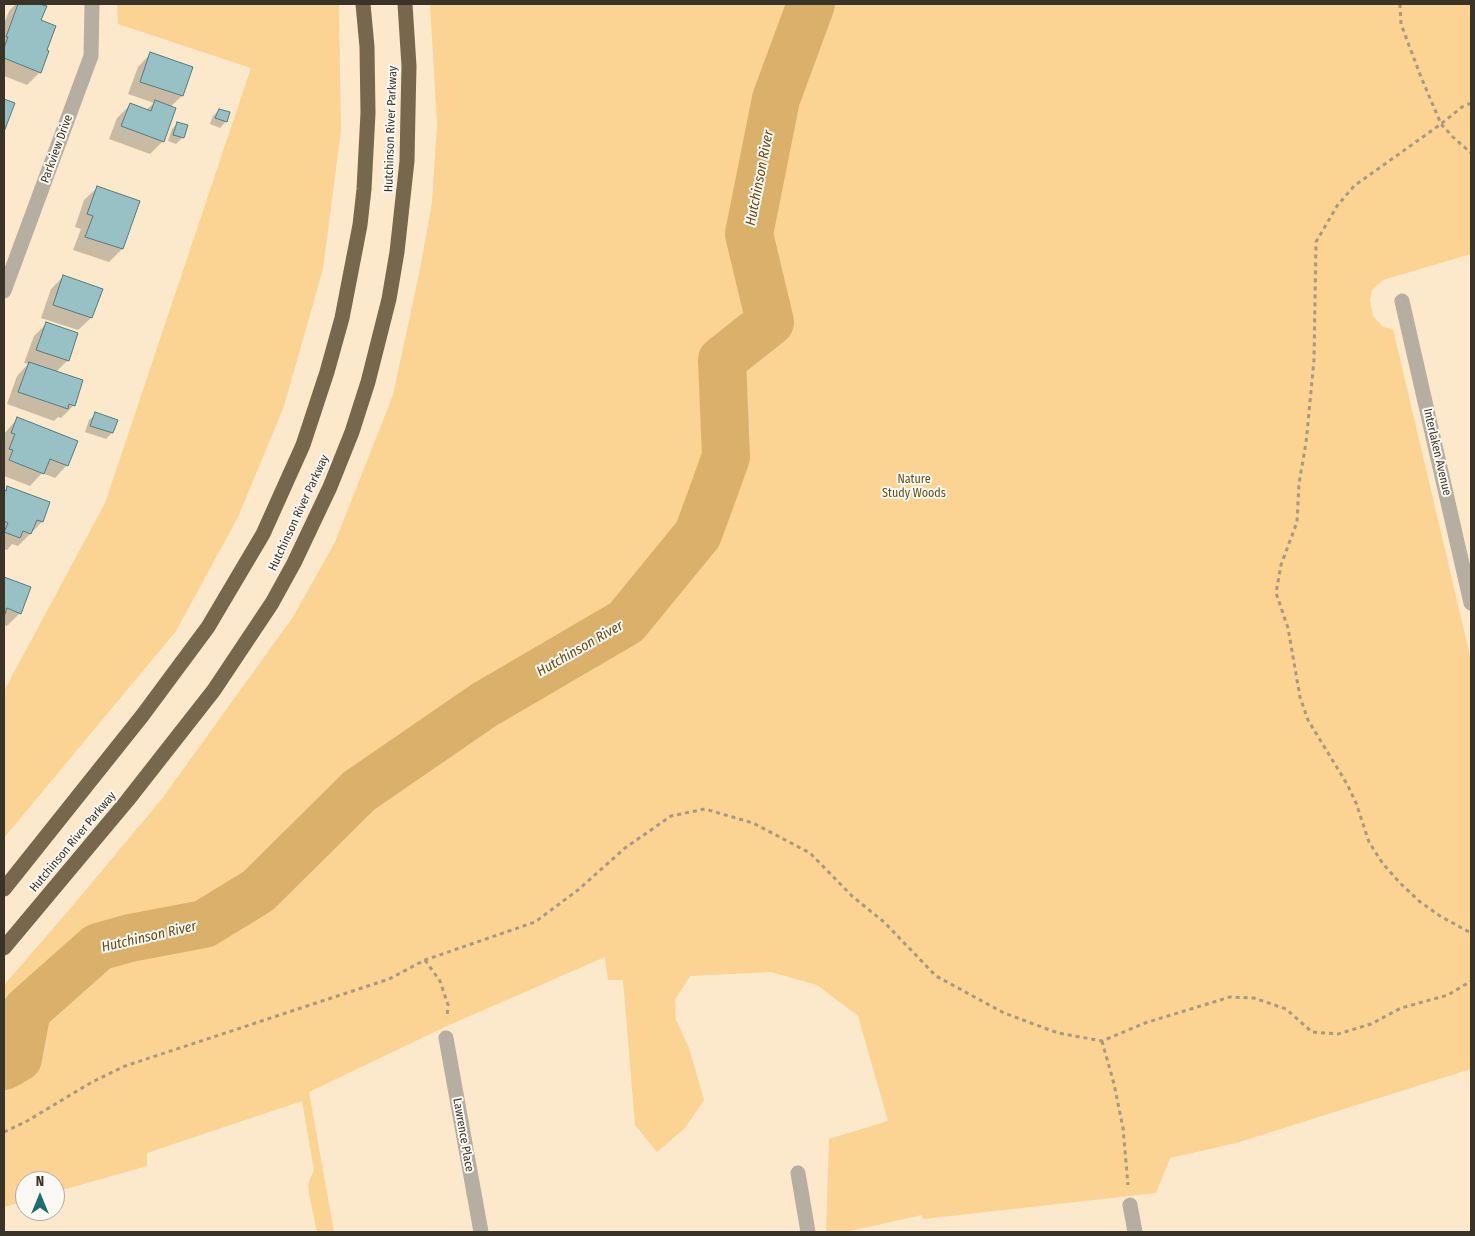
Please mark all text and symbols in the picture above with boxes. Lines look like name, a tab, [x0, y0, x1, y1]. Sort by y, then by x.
street label: Hutchinson River Parkway	[382, 66, 400, 192]
street label: Parkview Drive	[38, 113, 76, 185]
water label: Hutchinson River	[743, 129, 777, 227]
street label: Interlaken Avenue	[1420, 407, 1454, 497]
street label: Hutchinson River Parkway	[266, 453, 332, 573]
park label: Nature Study Woods	[882, 473, 946, 501]
water label: Hutchinson River	[534, 618, 626, 680]
street label: Hutchinson River Parkway	[27, 789, 119, 895]
water label: Hutchinson River	[100, 918, 198, 956]
street label: Lawrence Place	[449, 1097, 477, 1173]
north arrow	[15, 1171, 65, 1221]
text: N	[36, 1173, 44, 1190]

